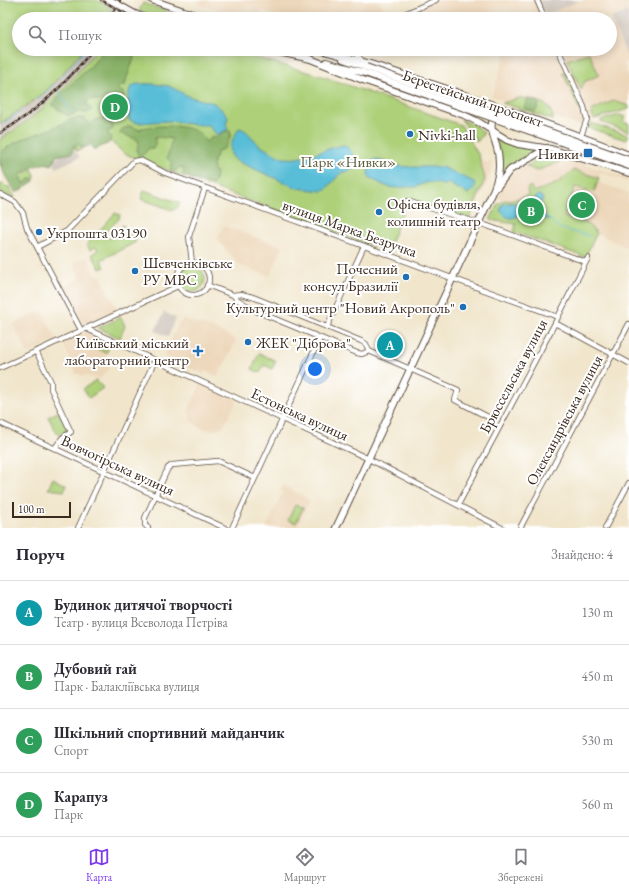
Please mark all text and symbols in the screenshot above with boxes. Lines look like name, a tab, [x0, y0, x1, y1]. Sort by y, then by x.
search box	[12, 12, 617, 56]
icon: search	[26, 23, 48, 45]
text: Пошук	[58, 25, 102, 44]
street label: Берестейський проспект	[400, 65, 546, 131]
pin: D	[102, 92, 128, 122]
place label: Nivki-hall	[418, 125, 476, 144]
marker: Nivki-hall	[405, 129, 415, 139]
place label: Нивки	[537, 144, 579, 163]
marker: Нивки	[582, 147, 594, 159]
park label: Парк «Нивки»	[300, 152, 396, 171]
pin: C	[569, 190, 595, 220]
place label: Офісна будівля, колишній театр	[387, 194, 481, 230]
street label: вулиця Марка Безручка	[280, 195, 420, 261]
pin: B	[518, 196, 544, 226]
marker: Офісна будівля, колишній театр	[374, 207, 384, 217]
place label: Укрпошта 03190	[46, 223, 147, 242]
marker: Укрпошта 03190	[34, 227, 44, 237]
place label: Шевченківське РУ МВС	[143, 253, 233, 289]
place label: Почесний консул Бразилії	[303, 259, 398, 295]
marker: Шевченківське РУ МВС	[130, 266, 140, 276]
marker: Почесний консул Бразилії	[401, 272, 411, 282]
place label: Культурний центр "Новий Акрополь"	[226, 298, 455, 317]
marker: Культурний центр "Новий Акрополь"	[458, 302, 468, 312]
street label: Брюссельська вулиця	[475, 315, 551, 436]
pin: A	[377, 330, 403, 360]
place label: Київський міський лабораторний центр	[65, 333, 189, 369]
place label: ЖЕК "Діброва"	[255, 333, 351, 352]
marker: ЖЕК "Діброва"	[243, 337, 253, 347]
marker: Київський міський лабораторний центр	[192, 345, 204, 357]
street label: Олександрівська вулиця	[522, 351, 607, 488]
your location	[305, 359, 325, 379]
street label: Естонська вулиця	[248, 383, 352, 445]
street label: Вовчогірська вулиця	[58, 430, 178, 500]
scale bar	[12, 500, 71, 519]
text: 100 m	[18, 502, 45, 516]
text: Поруч	[16, 543, 65, 565]
text: Знайдено: 4	[551, 546, 613, 563]
text: Будинок дитячої творчості	[54, 595, 233, 614]
text: A	[24, 604, 34, 621]
text: 130 m	[582, 604, 613, 621]
text: Театр · вулиця Всеволода Петріва	[54, 614, 228, 631]
text: Дубовий гай	[54, 659, 137, 678]
text: B	[25, 668, 33, 685]
text: 450 m	[582, 668, 613, 685]
text: Парк · Балакліївська вулиця	[54, 678, 200, 695]
text: Шкільний спортивний майданчик	[54, 723, 285, 742]
text: C	[24, 732, 34, 749]
text: 530 m	[582, 732, 613, 749]
text: Спорт	[54, 742, 88, 759]
text: Карапуз	[54, 787, 108, 806]
text: D	[24, 796, 34, 813]
text: 560 m	[582, 796, 613, 813]
text: Парк	[54, 806, 83, 823]
tab: Карта	[86, 846, 112, 884]
tab: Маршрут	[284, 846, 326, 884]
tab: Збережені	[498, 846, 543, 884]

